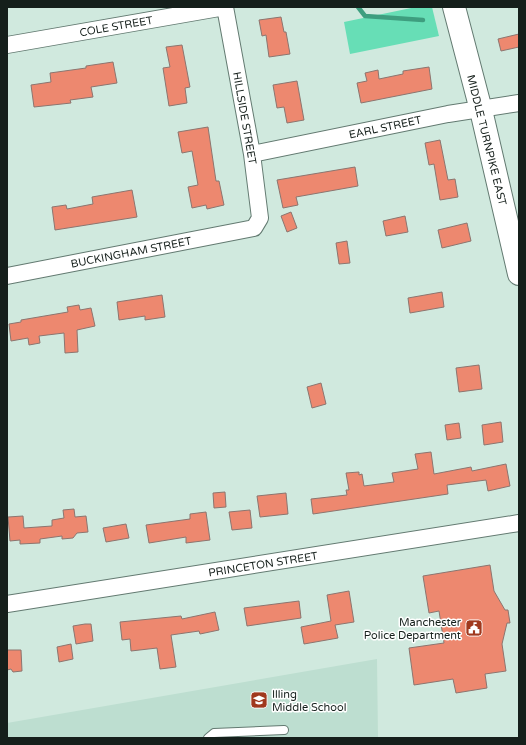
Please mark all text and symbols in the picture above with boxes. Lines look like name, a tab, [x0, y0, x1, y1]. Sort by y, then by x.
street label: COLE STREET	[78, 14, 154, 39]
street label: HILLSIDE STREET	[230, 71, 259, 166]
street label: MIDDLE TURNPIKE EAST	[464, 73, 509, 207]
street label: EARL STREET	[348, 113, 423, 142]
street label: BUCKINGHAM STREET	[70, 234, 193, 271]
street label: PRINCETON STREET	[207, 549, 319, 580]
place label: Manchester Police Department	[364, 616, 462, 642]
public building icon: Manchester Police Department	[464, 618, 484, 638]
place label: Illing Middle School	[272, 688, 346, 714]
school or university icon: Illing Middle School	[249, 690, 269, 710]

